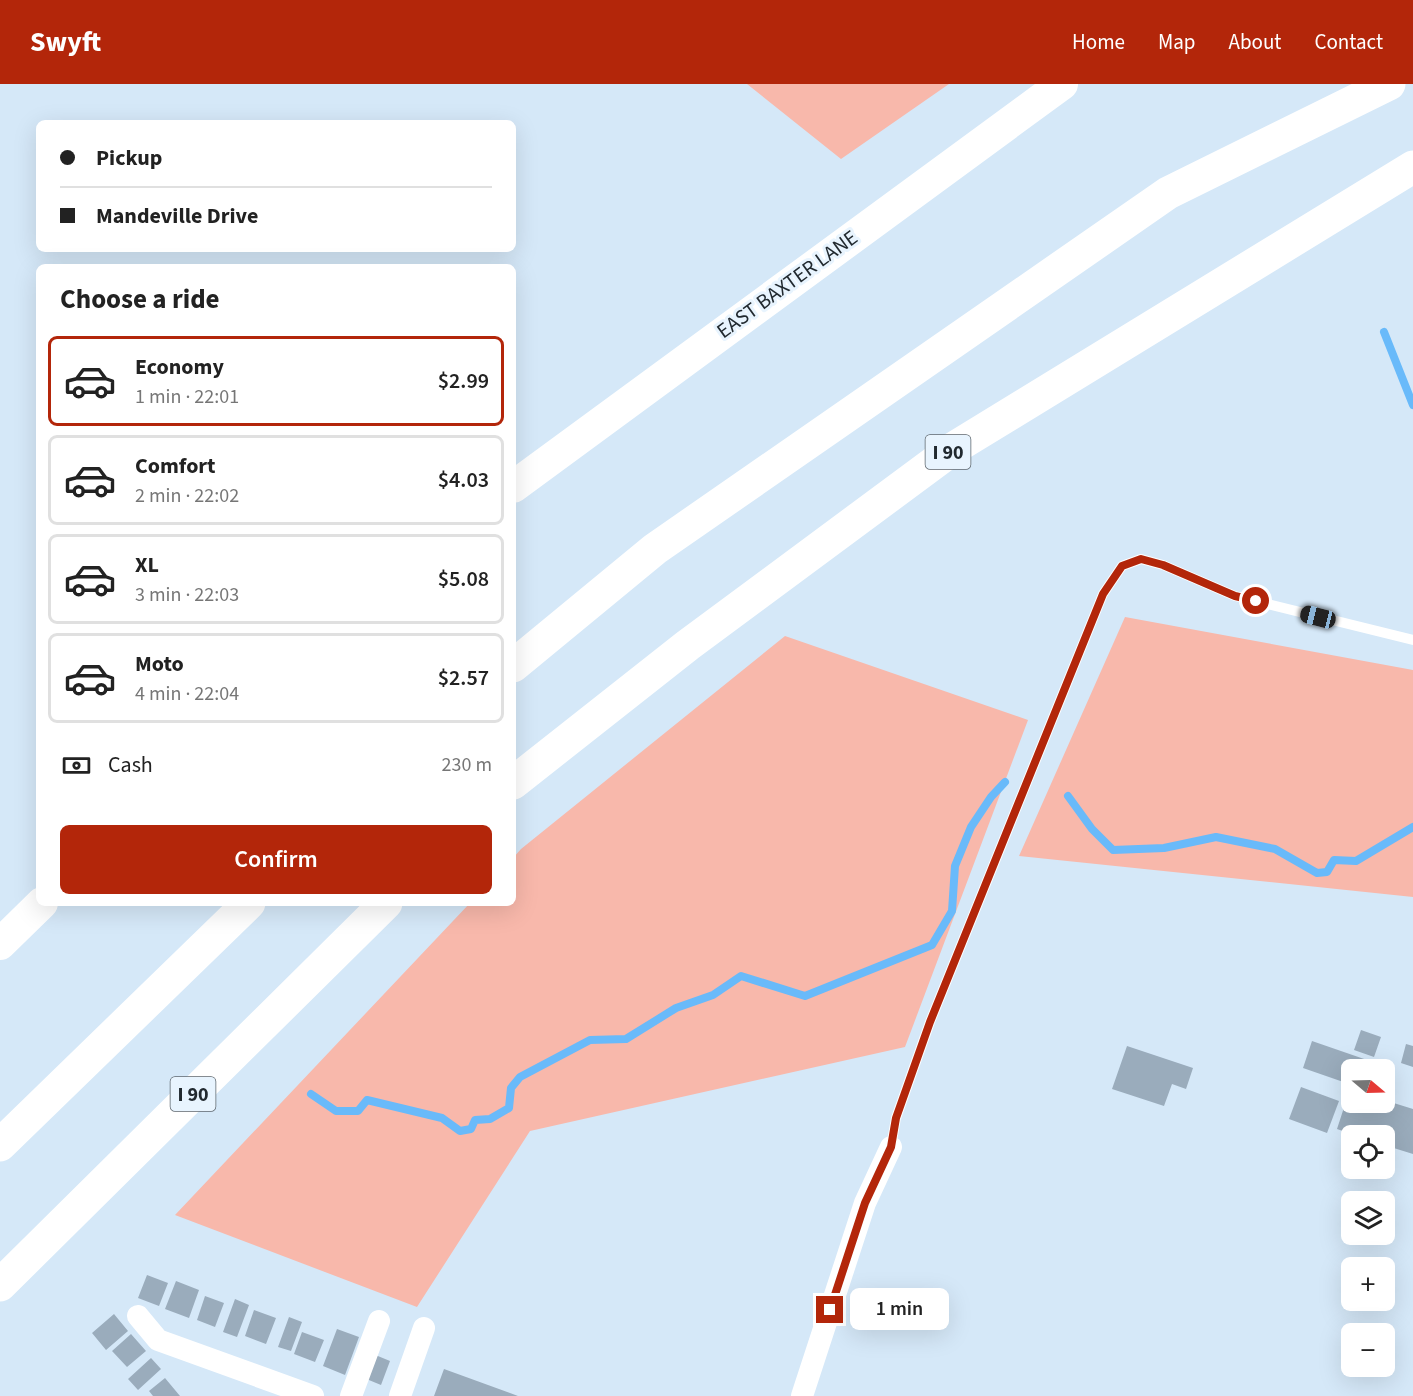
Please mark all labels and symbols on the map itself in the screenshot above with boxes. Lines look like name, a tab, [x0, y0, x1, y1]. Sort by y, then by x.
street label: EAST BAXTER LANE	[710, 223, 864, 345]
road number: I 90	[926, 435, 970, 469]
route start	[1242, 587, 1269, 614]
car	[1298, 604, 1338, 630]
north arrow	[1341, 1059, 1395, 1113]
road number: I 90	[170, 1077, 216, 1111]
callout: 1 min	[851, 1289, 950, 1331]
route end	[816, 1296, 843, 1323]

